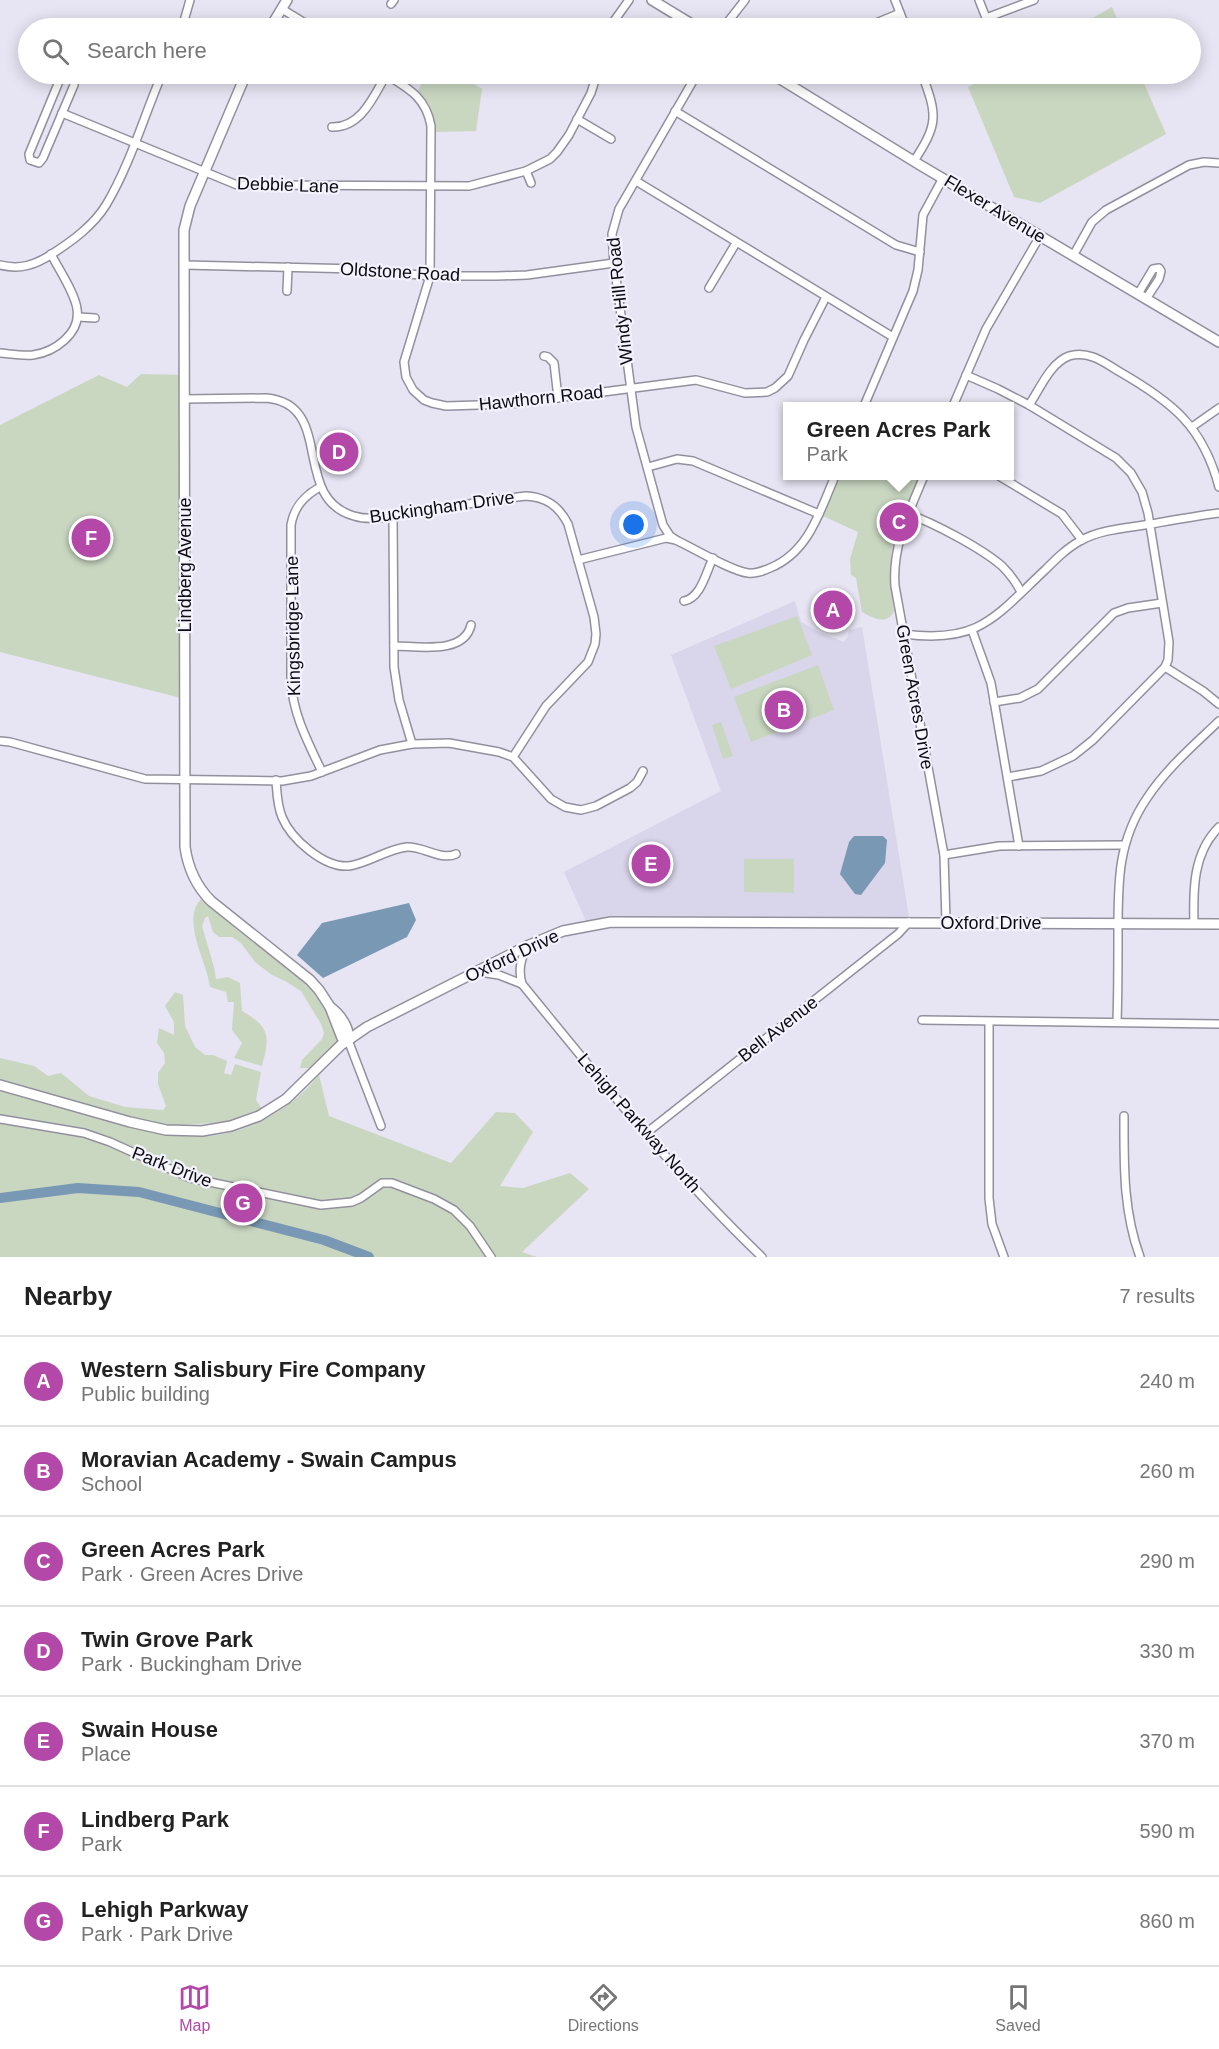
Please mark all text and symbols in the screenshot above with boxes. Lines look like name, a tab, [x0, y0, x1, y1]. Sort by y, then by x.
search box	[18, 18, 1201, 84]
icon: search	[39, 35, 72, 68]
text: Search here	[87, 38, 207, 63]
street label: Flexer Avenue	[941, 171, 1049, 247]
street label: Debbie Lane	[237, 173, 339, 197]
street label: Windy Hill Road	[603, 236, 637, 366]
street label: Oldstone Road	[340, 259, 460, 285]
street label: Hawthorn Road	[478, 382, 604, 414]
popup	[783, 402, 1014, 480]
text: Green Acres Park	[807, 417, 990, 442]
pin: D	[320, 430, 358, 474]
text: Park	[807, 443, 848, 465]
street label: Buckingham Drive	[368, 487, 516, 527]
street label: Lindberg Avenue	[175, 498, 195, 632]
pin: C	[880, 500, 918, 544]
your location	[619, 510, 648, 539]
pin: F	[72, 516, 110, 560]
street label: Kingsbridge Lane	[282, 556, 304, 696]
pin: A	[814, 588, 852, 632]
street label: Green Acres Drive	[892, 623, 938, 771]
pin: B	[764, 688, 804, 732]
pin: E	[632, 842, 670, 886]
street label: Oxford Drive	[940, 913, 1042, 933]
street label: Oxford Drive	[462, 926, 562, 986]
street label: Bell Avenue	[735, 992, 821, 1066]
street label: Lehigh Parkway North	[573, 1050, 705, 1196]
street label: Park Drive	[129, 1143, 215, 1191]
pin: G	[224, 1180, 262, 1226]
text: Nearby	[24, 1281, 112, 1311]
text: 7 results	[1119, 1285, 1195, 1307]
text: Western Salisbury Fire Company	[81, 1357, 425, 1382]
text: A	[36, 1370, 51, 1392]
text: 240 m	[1139, 1370, 1195, 1392]
text: Public building	[81, 1383, 210, 1405]
text: Moravian Academy - Swain Campus	[81, 1447, 457, 1472]
text: B	[36, 1460, 51, 1482]
text: 260 m	[1139, 1460, 1195, 1482]
text: School	[81, 1473, 142, 1495]
text: Green Acres Park	[81, 1537, 265, 1562]
text: C	[36, 1550, 51, 1572]
text: 290 m	[1139, 1550, 1195, 1572]
text: Park · Green Acres Drive	[81, 1563, 303, 1585]
text: Twin Grove Park	[81, 1627, 253, 1652]
text: D	[36, 1640, 51, 1662]
text: 330 m	[1139, 1640, 1195, 1662]
text: Park · Buckingham Drive	[81, 1653, 302, 1675]
text: Swain House	[81, 1717, 218, 1742]
text: E	[37, 1730, 50, 1752]
text: 370 m	[1139, 1730, 1195, 1752]
text: Place	[81, 1743, 131, 1765]
text: Lindberg Park	[81, 1807, 229, 1832]
text: F	[37, 1820, 50, 1842]
text: 590 m	[1139, 1820, 1195, 1842]
text: Park	[81, 1833, 122, 1855]
text: Lehigh Parkway	[81, 1897, 249, 1922]
text: G	[36, 1910, 51, 1932]
text: 860 m	[1139, 1910, 1195, 1932]
text: Park · Park Drive	[81, 1923, 233, 1945]
tab: Map	[178, 1981, 211, 2035]
tab: Directions	[568, 1981, 639, 2035]
tab: Saved	[995, 1981, 1041, 2035]

